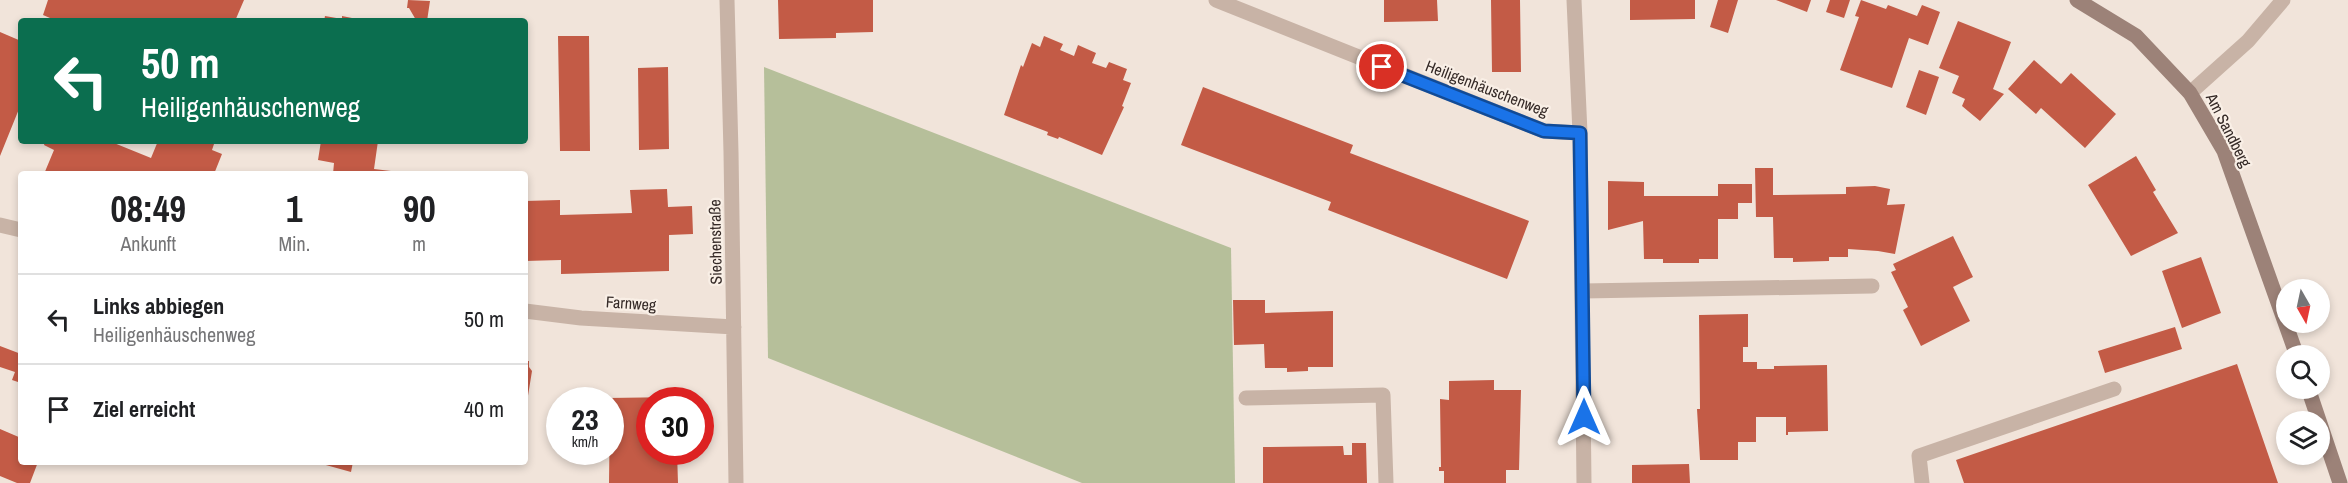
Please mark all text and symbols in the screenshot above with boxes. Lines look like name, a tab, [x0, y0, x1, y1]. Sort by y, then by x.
text: 50 m	[141, 35, 220, 91]
pin	[1356, 41, 1407, 92]
icon: left	[42, 42, 120, 120]
icon: arrive	[1365, 50, 1398, 83]
street label: Heiligenhäuschenweg	[1422, 54, 1552, 122]
street label: Am Sandberg	[2201, 88, 2257, 171]
text: Heiligenhäuschenweg	[141, 89, 360, 125]
text: 08:49	[110, 185, 186, 233]
text: 1	[286, 185, 303, 233]
text: 90	[403, 185, 436, 233]
street label: Siechenstraße	[703, 199, 727, 285]
text: Ankunft	[120, 230, 176, 257]
text: Min.	[278, 230, 310, 257]
text: m	[412, 230, 426, 257]
north arrow	[2276, 279, 2330, 333]
map controls	[2276, 279, 2330, 465]
street label: Farnweg	[605, 290, 658, 316]
text: Links abbiegen	[93, 291, 224, 321]
icon: left	[42, 303, 75, 336]
text: 50 m	[464, 304, 504, 334]
text: Heiligenhäuschenweg	[93, 321, 255, 348]
button: search	[2276, 345, 2330, 399]
position arrow	[1552, 385, 1616, 449]
speed limit sign: 30	[636, 387, 714, 465]
icon: arrive	[42, 393, 75, 426]
text: Ziel erreicht	[93, 394, 195, 424]
text: 40 m	[464, 394, 504, 424]
text: 23	[571, 399, 599, 439]
button: layers	[2276, 411, 2330, 465]
text: km/h	[572, 431, 598, 452]

